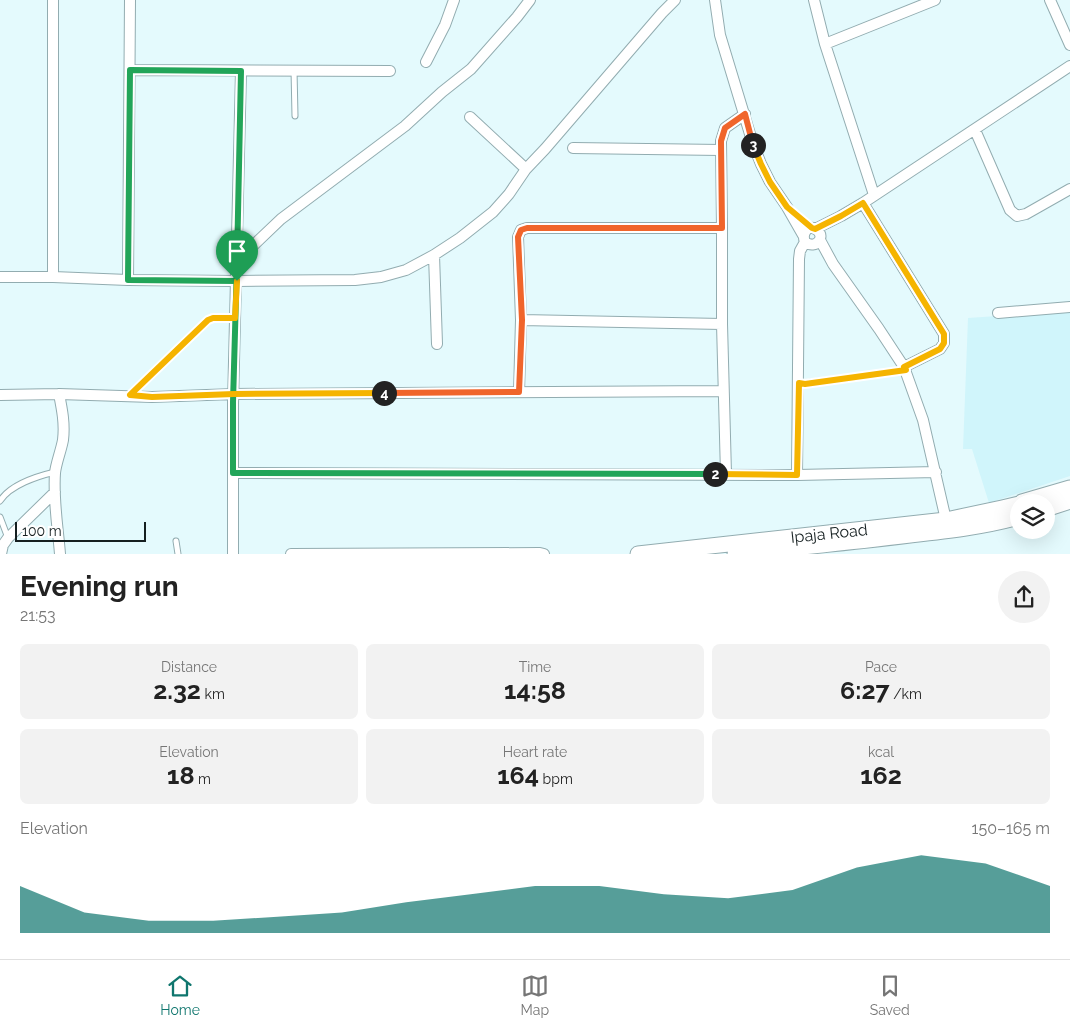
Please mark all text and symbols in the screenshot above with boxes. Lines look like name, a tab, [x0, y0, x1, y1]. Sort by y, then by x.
pin: 3	[740, 132, 766, 158]
text: 3	[750, 137, 757, 153]
pin	[216, 230, 258, 281]
icon: arrive	[223, 237, 251, 265]
pin: 4	[372, 380, 396, 406]
text: 4	[381, 385, 389, 401]
pin: 2	[702, 462, 728, 486]
text: 2	[712, 466, 719, 482]
map controls	[1010, 494, 1055, 539]
button: layers	[1010, 494, 1055, 539]
scale bar	[15, 519, 146, 542]
street label: Ipaja Road	[790, 520, 869, 547]
text: 100 m	[22, 523, 62, 539]
text: Evening run	[20, 570, 179, 603]
button: share	[998, 571, 1050, 623]
text: 21:53	[20, 606, 55, 625]
text: Distance	[161, 659, 217, 675]
text: Time	[519, 659, 551, 675]
text: Pace	[865, 659, 897, 675]
text: 2.32	[153, 675, 201, 705]
text: 14:58	[504, 675, 566, 705]
text: 6:27	[840, 675, 890, 705]
text: km	[201, 686, 225, 702]
text: /km	[890, 686, 922, 702]
text: Elevation	[159, 744, 219, 760]
text: Heart rate	[503, 744, 567, 760]
text: kcal	[868, 744, 894, 760]
text: 18	[167, 760, 195, 790]
text: 164	[497, 760, 539, 790]
text: 162	[860, 760, 902, 790]
text: m	[195, 771, 211, 787]
text: bpm	[539, 771, 573, 787]
text: Elevation	[20, 819, 88, 838]
text: 150–165 m	[972, 819, 1050, 838]
tab: Home	[160, 972, 200, 1018]
tab: Map	[521, 972, 549, 1018]
tab: Saved	[870, 972, 910, 1018]

